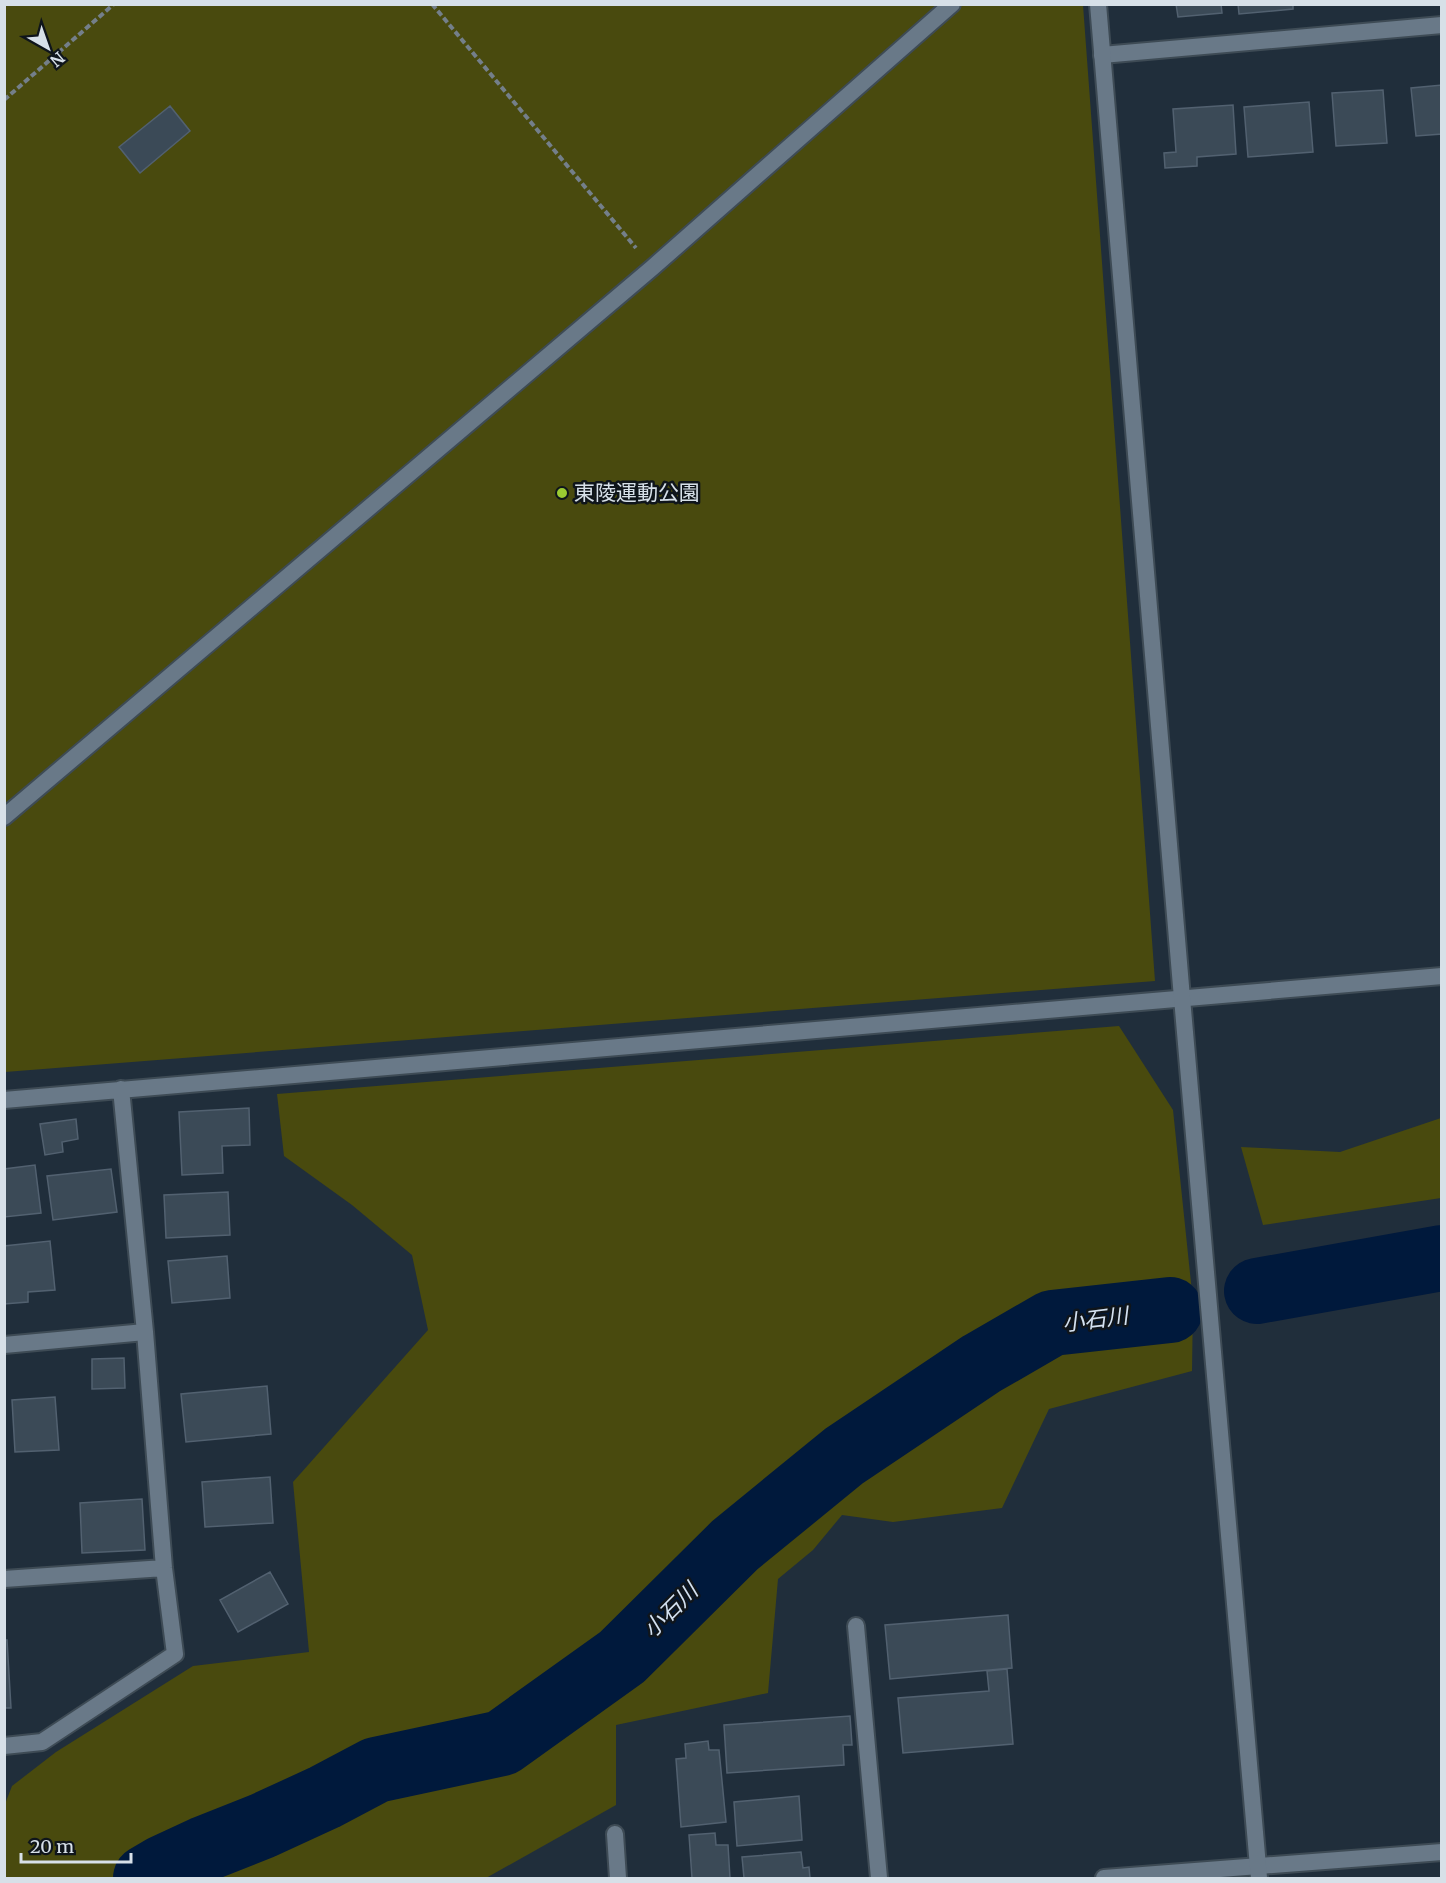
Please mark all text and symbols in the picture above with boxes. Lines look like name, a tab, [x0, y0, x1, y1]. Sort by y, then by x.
north arrow	[18, 18, 78, 78]
text: N	[46, 48, 69, 71]
place label: 東陵運動公園	[574, 479, 700, 506]
marker: 東陵運動公園	[555, 486, 569, 500]
water label: 小石川	[1061, 1301, 1131, 1337]
water label: 小石川	[637, 1575, 705, 1643]
scale bar	[21, 1826, 130, 1864]
text: 20 m	[30, 1835, 74, 1858]

